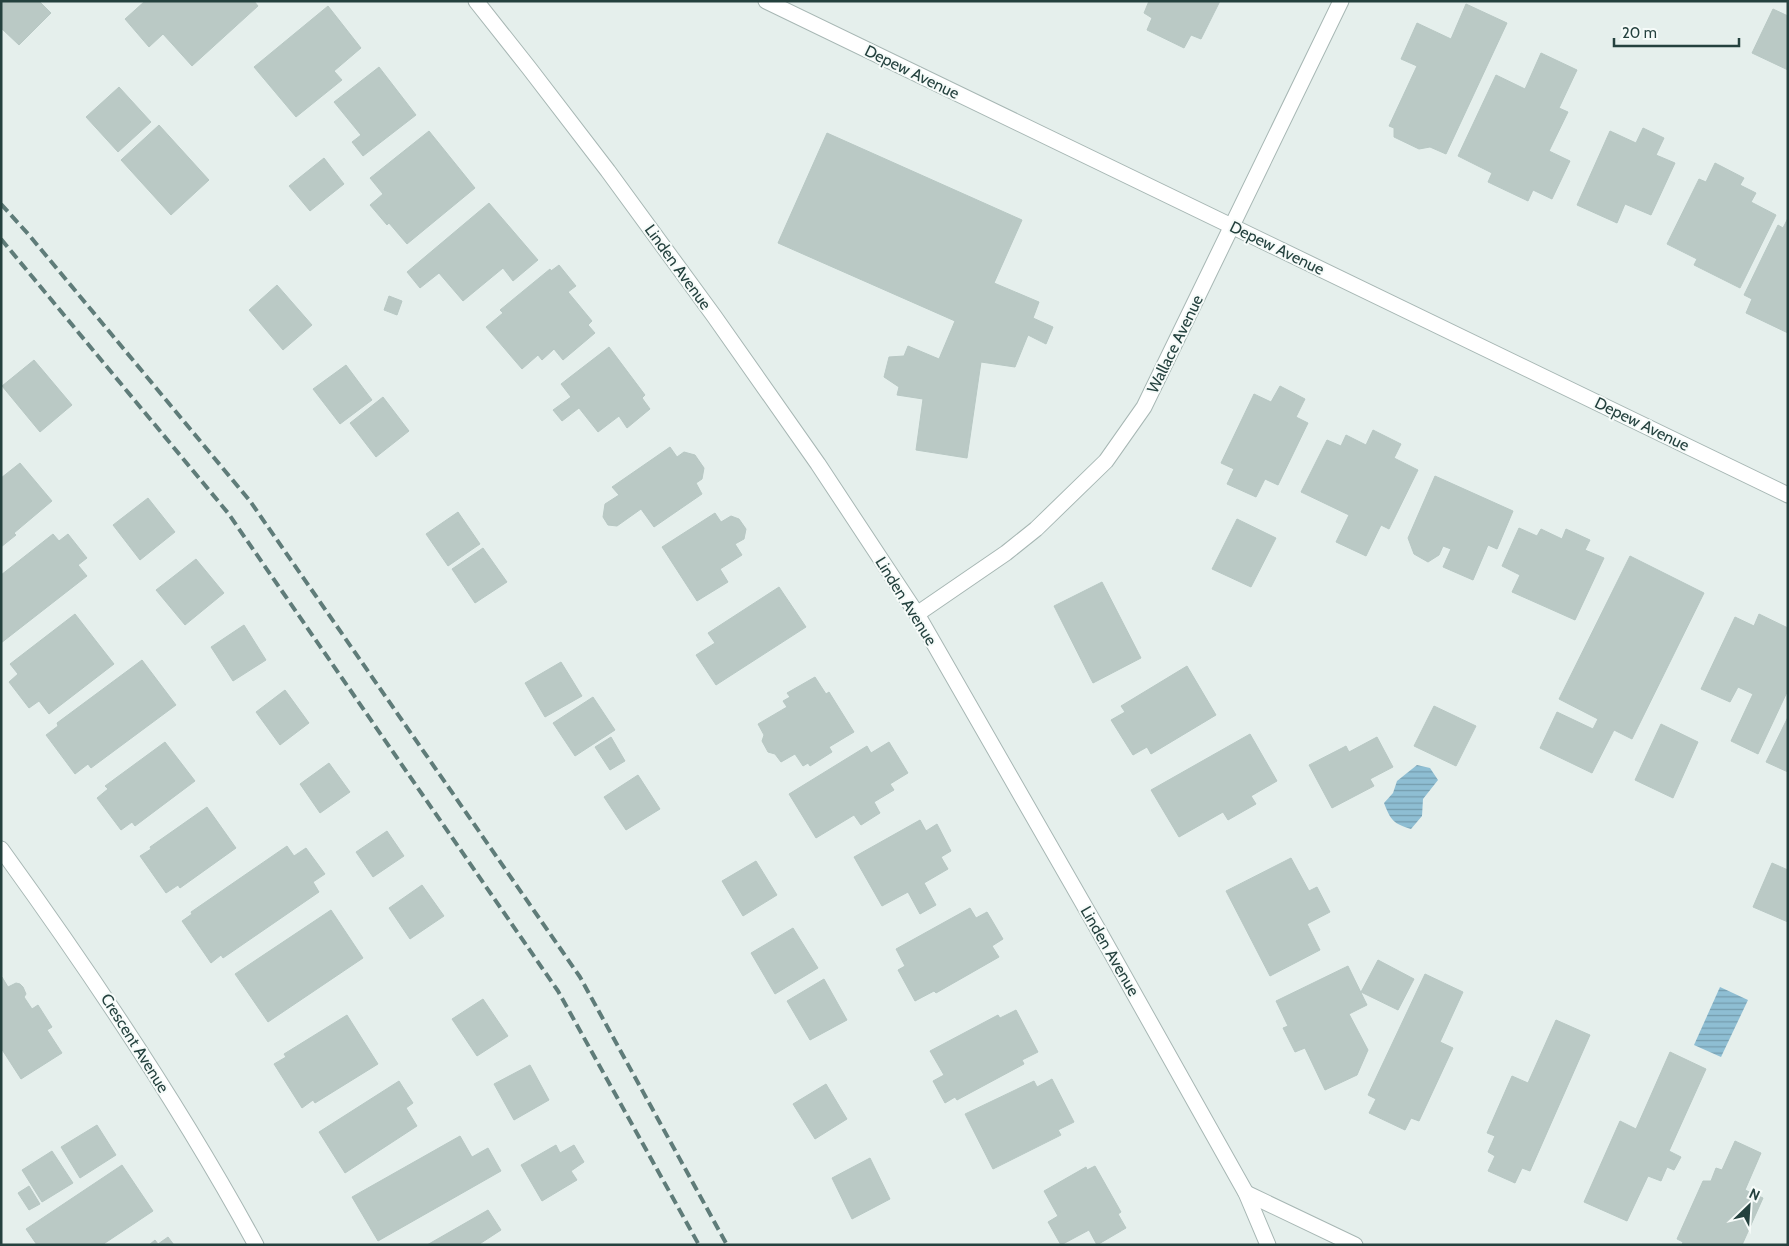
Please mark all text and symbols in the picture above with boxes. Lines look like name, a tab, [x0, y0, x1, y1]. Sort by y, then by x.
scale bar	[1614, 15, 1739, 47]
text: 20 m	[1622, 24, 1657, 42]
street label: Depew Avenue	[862, 41, 962, 103]
street label: Depew Avenue	[1227, 217, 1327, 279]
street label: Linden Avenue	[641, 221, 715, 313]
street label: Wallace Avenue	[1143, 292, 1207, 396]
street label: Depew Avenue	[1592, 393, 1692, 455]
street label: Linden Avenue	[871, 553, 941, 649]
street label: Linden Avenue	[1077, 903, 1143, 999]
street label: Crescent Avenue	[97, 990, 173, 1096]
north arrow	[1724, 1181, 1774, 1231]
text: N	[1746, 1184, 1763, 1204]

